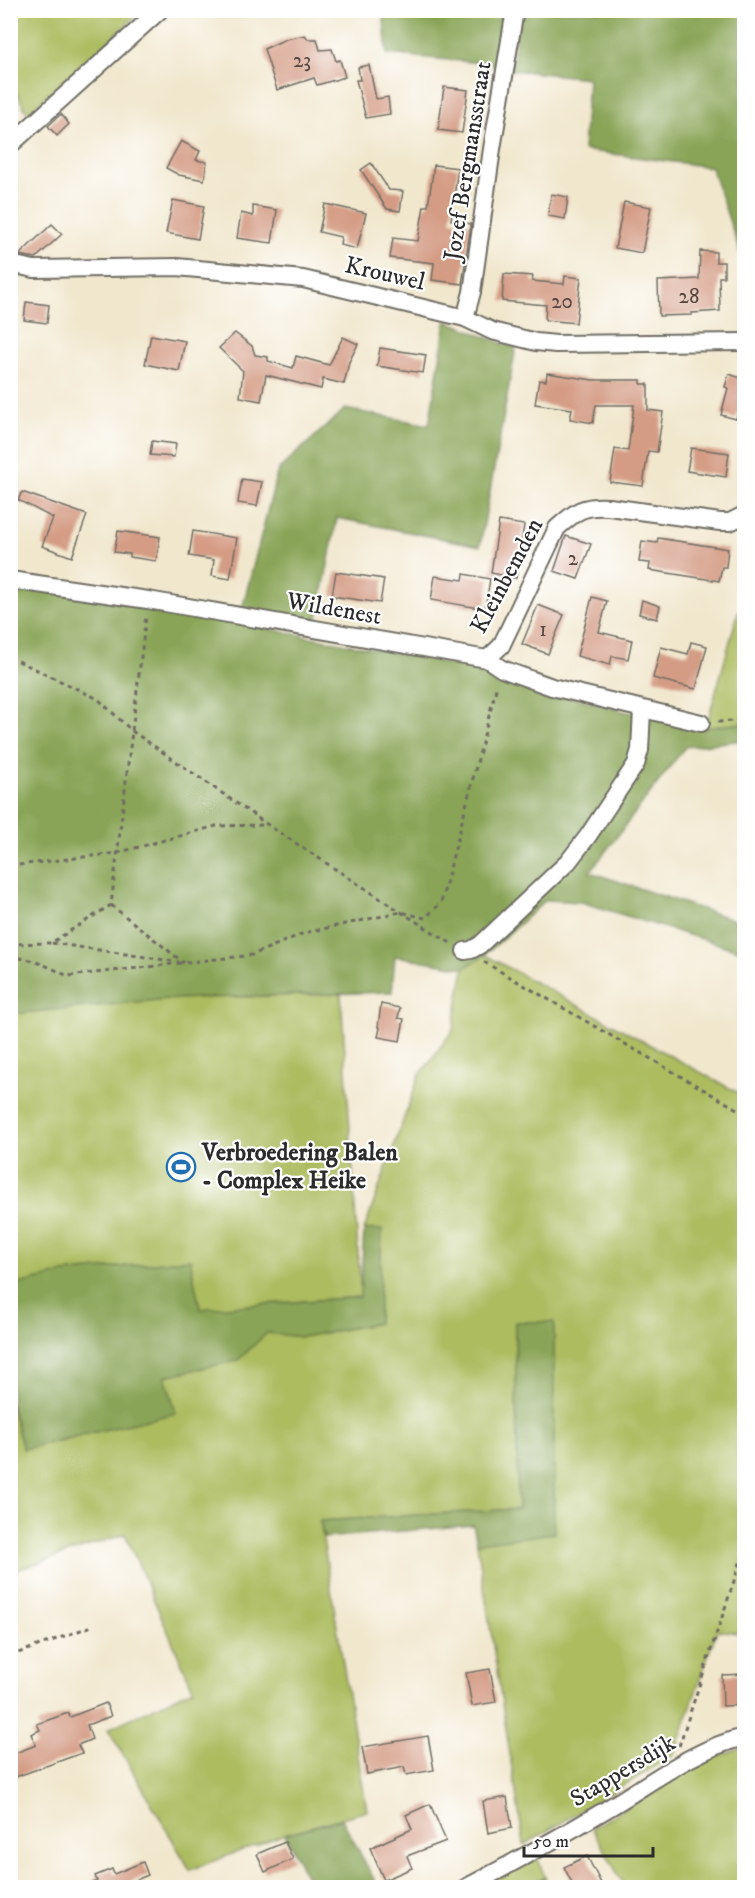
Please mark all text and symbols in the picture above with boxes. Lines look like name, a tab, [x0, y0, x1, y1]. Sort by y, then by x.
house number: 23	[293, 48, 311, 74]
street label: Jozef Bergmansstraat	[437, 59, 499, 265]
street label: Krouwel	[342, 250, 429, 298]
house number: 28	[679, 284, 699, 310]
house number: 20	[551, 289, 573, 315]
street label: Kleinbemden	[464, 513, 550, 639]
house number: 2	[568, 546, 579, 572]
street label: Wildenest	[283, 586, 384, 632]
house number: 1	[539, 617, 547, 643]
place label: Verbroedering Balen - Complex Heike	[201, 1138, 398, 1196]
sports icon: Verbroedering Balen - Complex Heike	[165, 1151, 197, 1183]
street label: Stappersdijk	[565, 1728, 681, 1814]
scale bar	[524, 1820, 653, 1858]
text: 50 m	[533, 1831, 569, 1853]

